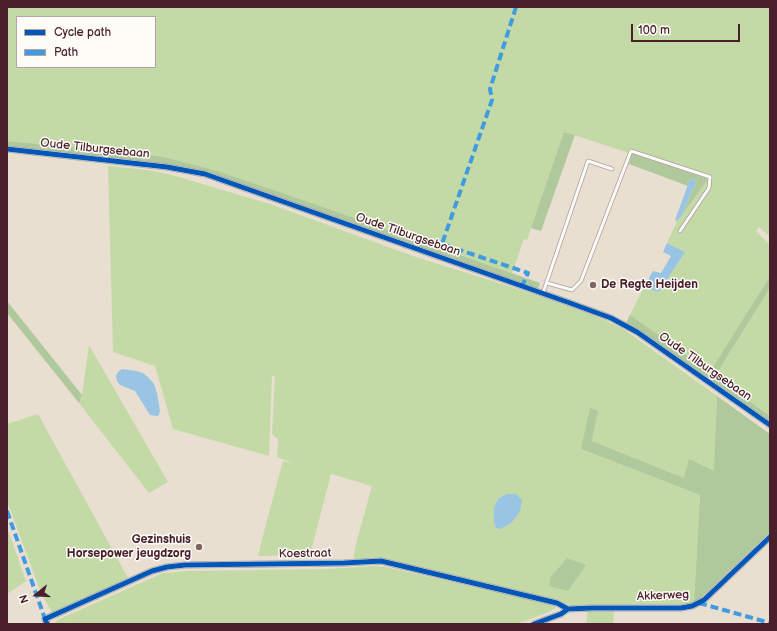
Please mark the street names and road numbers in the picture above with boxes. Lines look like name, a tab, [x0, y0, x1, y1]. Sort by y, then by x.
street label: Oude Tilburgsebaan	[40, 136, 150, 162]
street label: Oude Tilburgsebaan	[354, 210, 462, 260]
street label: Oude Tilburgsebaan	[656, 330, 754, 404]
street label: Koestraat	[279, 546, 331, 562]
street label: Akkerweg	[637, 588, 689, 604]

